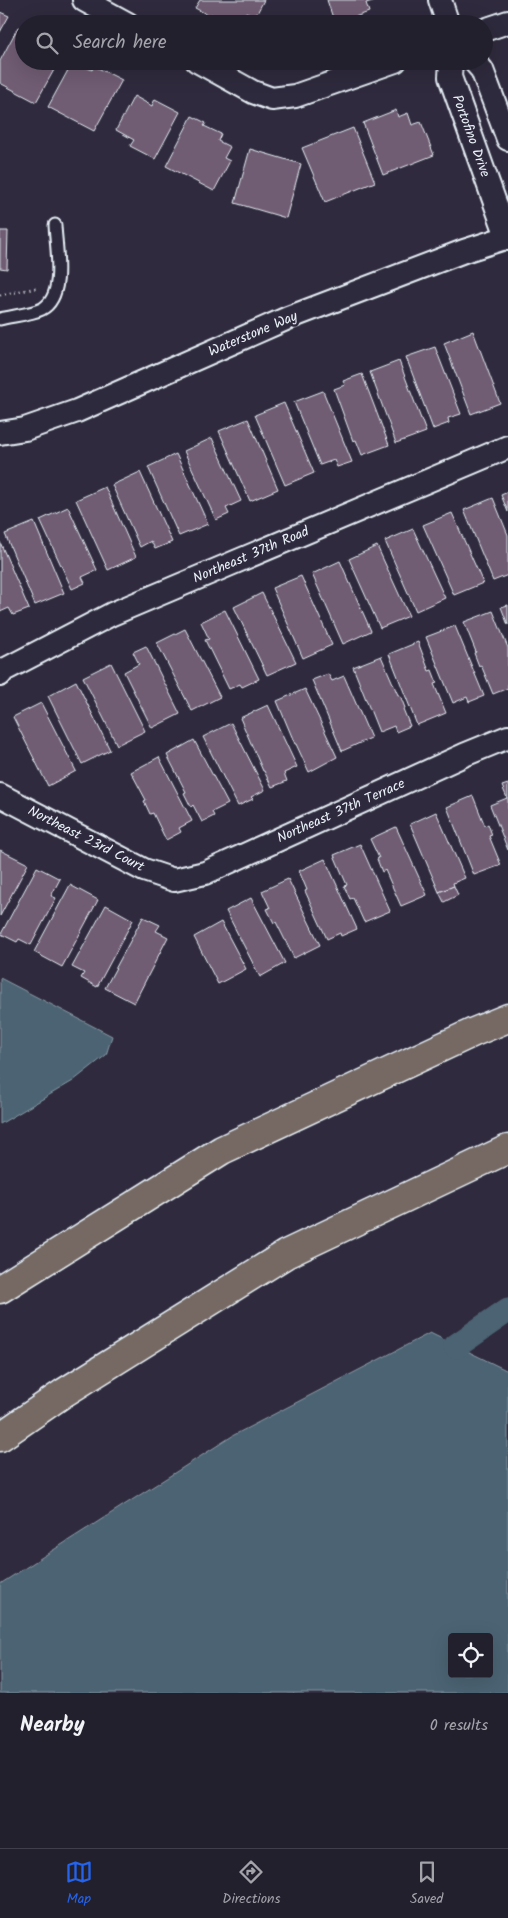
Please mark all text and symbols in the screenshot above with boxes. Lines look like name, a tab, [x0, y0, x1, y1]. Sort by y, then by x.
search box	[15, 15, 493, 70]
text: Search here	[73, 28, 167, 58]
icon: search	[33, 29, 61, 57]
street label: Portofino Drive	[446, 92, 496, 181]
street label: Waterstone Way	[205, 305, 301, 363]
street label: Northeast 37th Road	[189, 520, 313, 589]
street label: Northeast 37th Terrace	[273, 773, 409, 849]
street label: Northeast 23rd Court	[24, 800, 149, 878]
map controls	[448, 1633, 493, 1678]
button: locate	[448, 1633, 493, 1678]
text: Nearby	[20, 1709, 85, 1742]
text: 0 results	[430, 1713, 488, 1738]
tab: Map	[65, 1858, 93, 1910]
tab: Directions	[222, 1858, 280, 1910]
tab: Saved	[410, 1858, 443, 1910]

